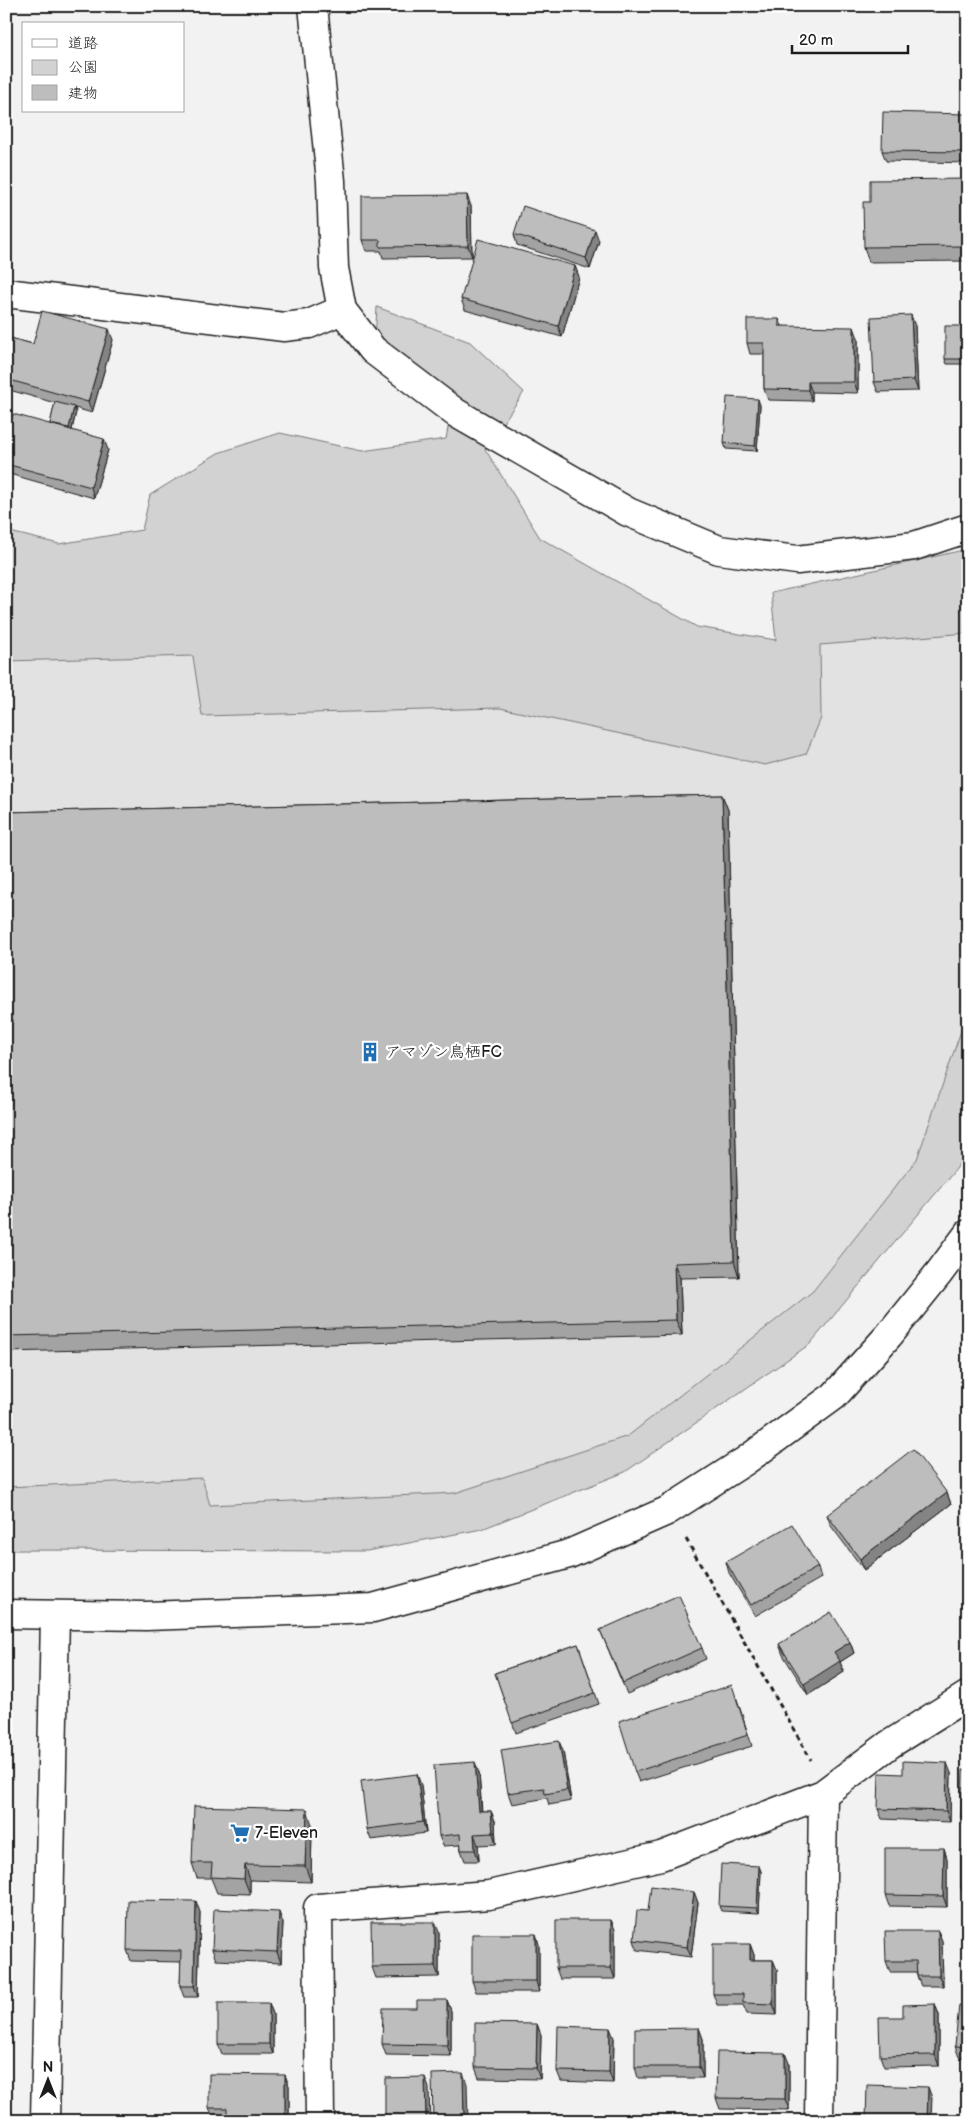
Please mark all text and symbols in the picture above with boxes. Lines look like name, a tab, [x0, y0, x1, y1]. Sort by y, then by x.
legend	[22, 22, 185, 112]
scale bar	[792, 22, 908, 54]
text: 20 m	[799, 31, 833, 50]
text: 道路	[68, 34, 98, 53]
text: 公園	[68, 58, 98, 77]
text: 建物	[68, 84, 98, 103]
building icon: アマゾン鳥栖FC	[359, 1041, 381, 1063]
place label: アマゾン鳥栖FC	[385, 1043, 502, 1062]
supermarket icon: 7-Eleven	[229, 1822, 251, 1844]
place label: 7-Eleven	[255, 1824, 318, 1843]
north arrow	[22, 2054, 72, 2104]
text: N	[43, 2059, 53, 2076]

